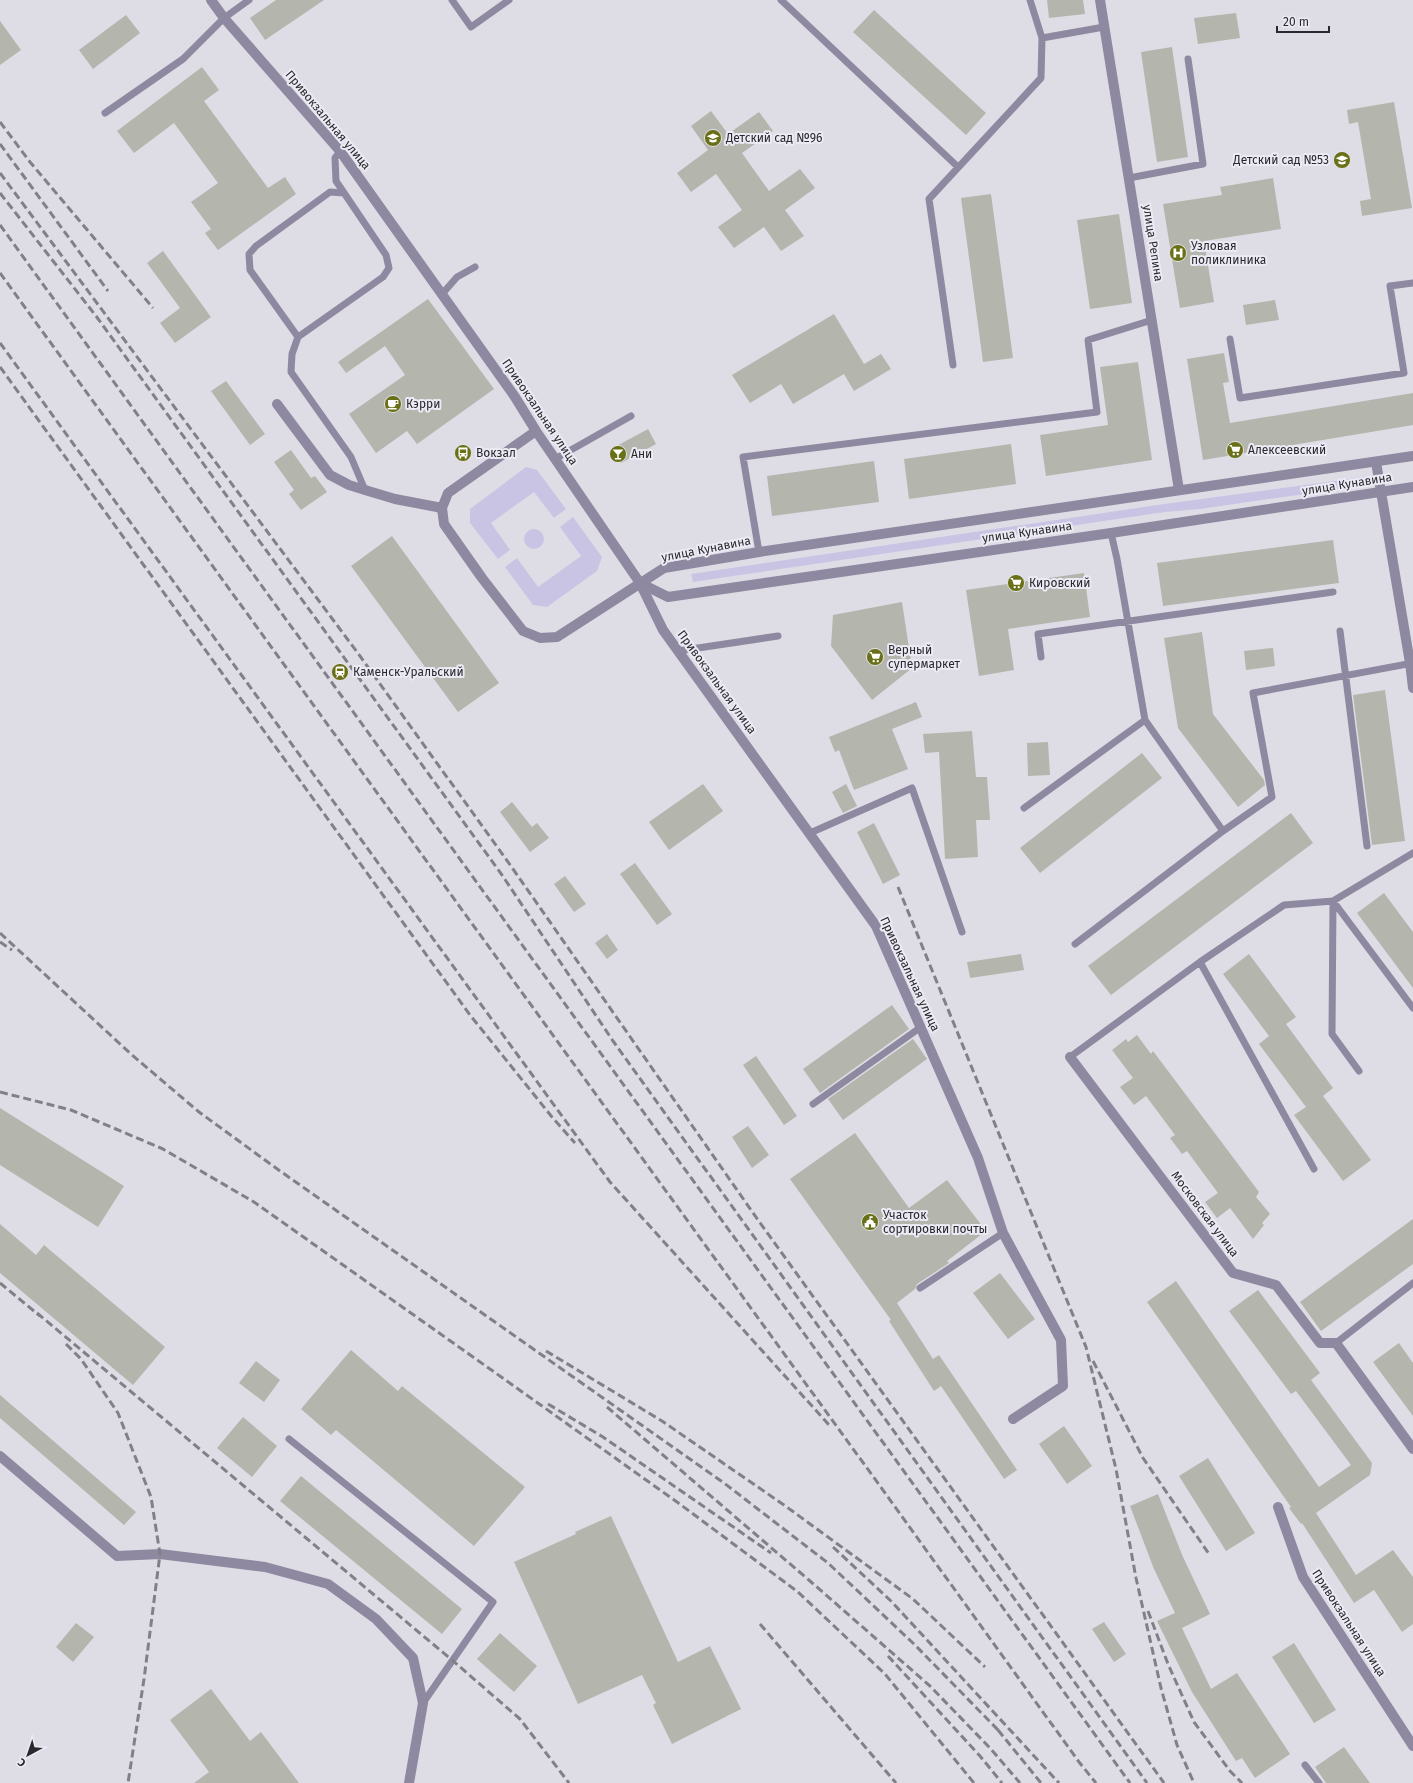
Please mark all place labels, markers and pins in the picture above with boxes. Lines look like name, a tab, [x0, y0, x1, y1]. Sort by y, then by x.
school or university icon: Детский сад №96	[703, 128, 723, 148]
place label: Детский сад №96	[725, 131, 822, 145]
school or university icon: Детский сад №53	[1332, 150, 1352, 170]
place label: Детский сад №53	[1232, 153, 1329, 167]
place label: Узловая поликлиника	[1191, 239, 1266, 267]
hospital icon: Узловая поликлиника	[1168, 243, 1188, 263]
cafe icon: Кэрри	[383, 394, 403, 414]
place label: Кэрри	[406, 397, 440, 411]
supermarket icon: Алексеевский	[1225, 440, 1245, 460]
bus stop icon: Вокзал	[453, 443, 473, 463]
place label: Алексеевский	[1248, 443, 1326, 457]
bar icon: Ани	[608, 444, 628, 464]
place label: Вокзал	[476, 446, 516, 460]
place label: Ани	[631, 447, 652, 461]
supermarket icon: Кировский	[1006, 573, 1026, 593]
place label: Кировский	[1029, 576, 1091, 590]
place label: Верный супермаркет	[888, 643, 960, 671]
supermarket icon: Верный супермаркет	[865, 647, 885, 667]
station icon: Каменск-Уральский	[330, 662, 350, 682]
place label: Каменск-Уральский	[353, 665, 464, 679]
place label: Участок сортировки почты	[883, 1208, 987, 1236]
public building icon: Участок сортировки почты	[860, 1212, 880, 1232]

